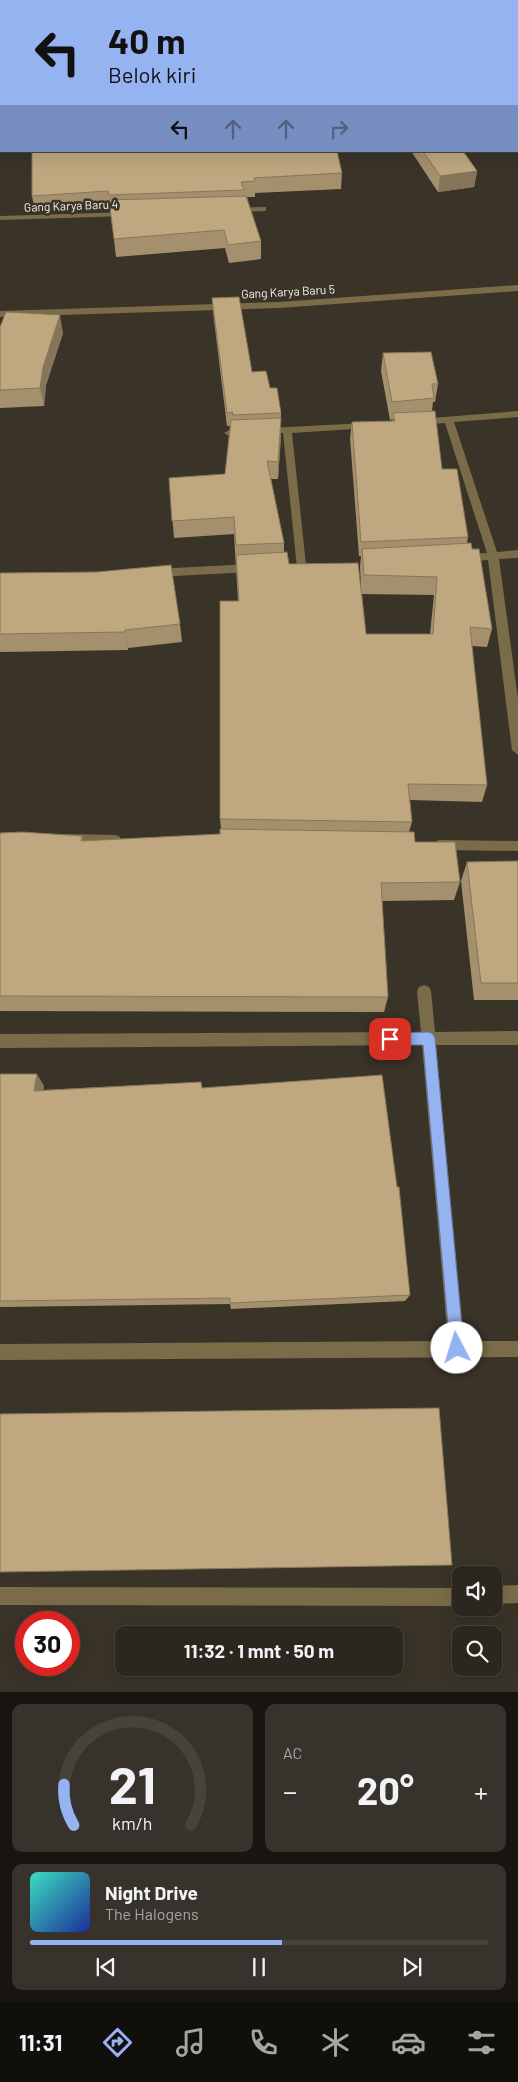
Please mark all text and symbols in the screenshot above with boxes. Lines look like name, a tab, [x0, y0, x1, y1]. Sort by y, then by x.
text: 40 m	[108, 19, 185, 61]
icon: left	[25, 20, 90, 85]
text: Belok kiri	[108, 61, 196, 87]
icon: left	[166, 115, 194, 143]
icon: ahead	[219, 115, 247, 143]
icon: ahead	[272, 115, 300, 143]
icon: right	[325, 115, 353, 143]
street label: Gang Karya Baru 4	[24, 196, 118, 214]
street label: Gang Karya Baru 5	[241, 282, 335, 300]
pin	[369, 1018, 411, 1060]
icon: arrive	[376, 1025, 404, 1053]
position arrow	[430, 1321, 482, 1373]
map controls	[452, 1566, 502, 1676]
button: sound	[452, 1566, 502, 1616]
speed limit sign: 30	[15, 1611, 80, 1676]
button: search	[452, 1626, 502, 1676]
text: 11:32 · 1 mnt · 50 m	[184, 1639, 334, 1662]
text: AC	[283, 1743, 302, 1762]
text: 21	[109, 1752, 156, 1814]
text: 20°	[357, 1767, 414, 1813]
text: −	[283, 1774, 297, 1808]
text: +	[474, 1774, 488, 1808]
text: km/h	[112, 1812, 153, 1834]
text: Night Drive	[105, 1881, 198, 1904]
text: The Halogens	[105, 1904, 199, 1923]
icon: previous	[92, 1953, 120, 1981]
icon: pause	[245, 1953, 273, 1981]
icon: next	[398, 1953, 426, 1981]
icon: directions	[100, 2025, 135, 2060]
icon: music	[173, 2025, 208, 2060]
icon: phone	[246, 2025, 281, 2060]
icon: climate	[318, 2025, 353, 2060]
icon: car	[391, 2025, 426, 2060]
icon: filters	[464, 2025, 499, 2060]
text: 11:31	[19, 2029, 62, 2055]

